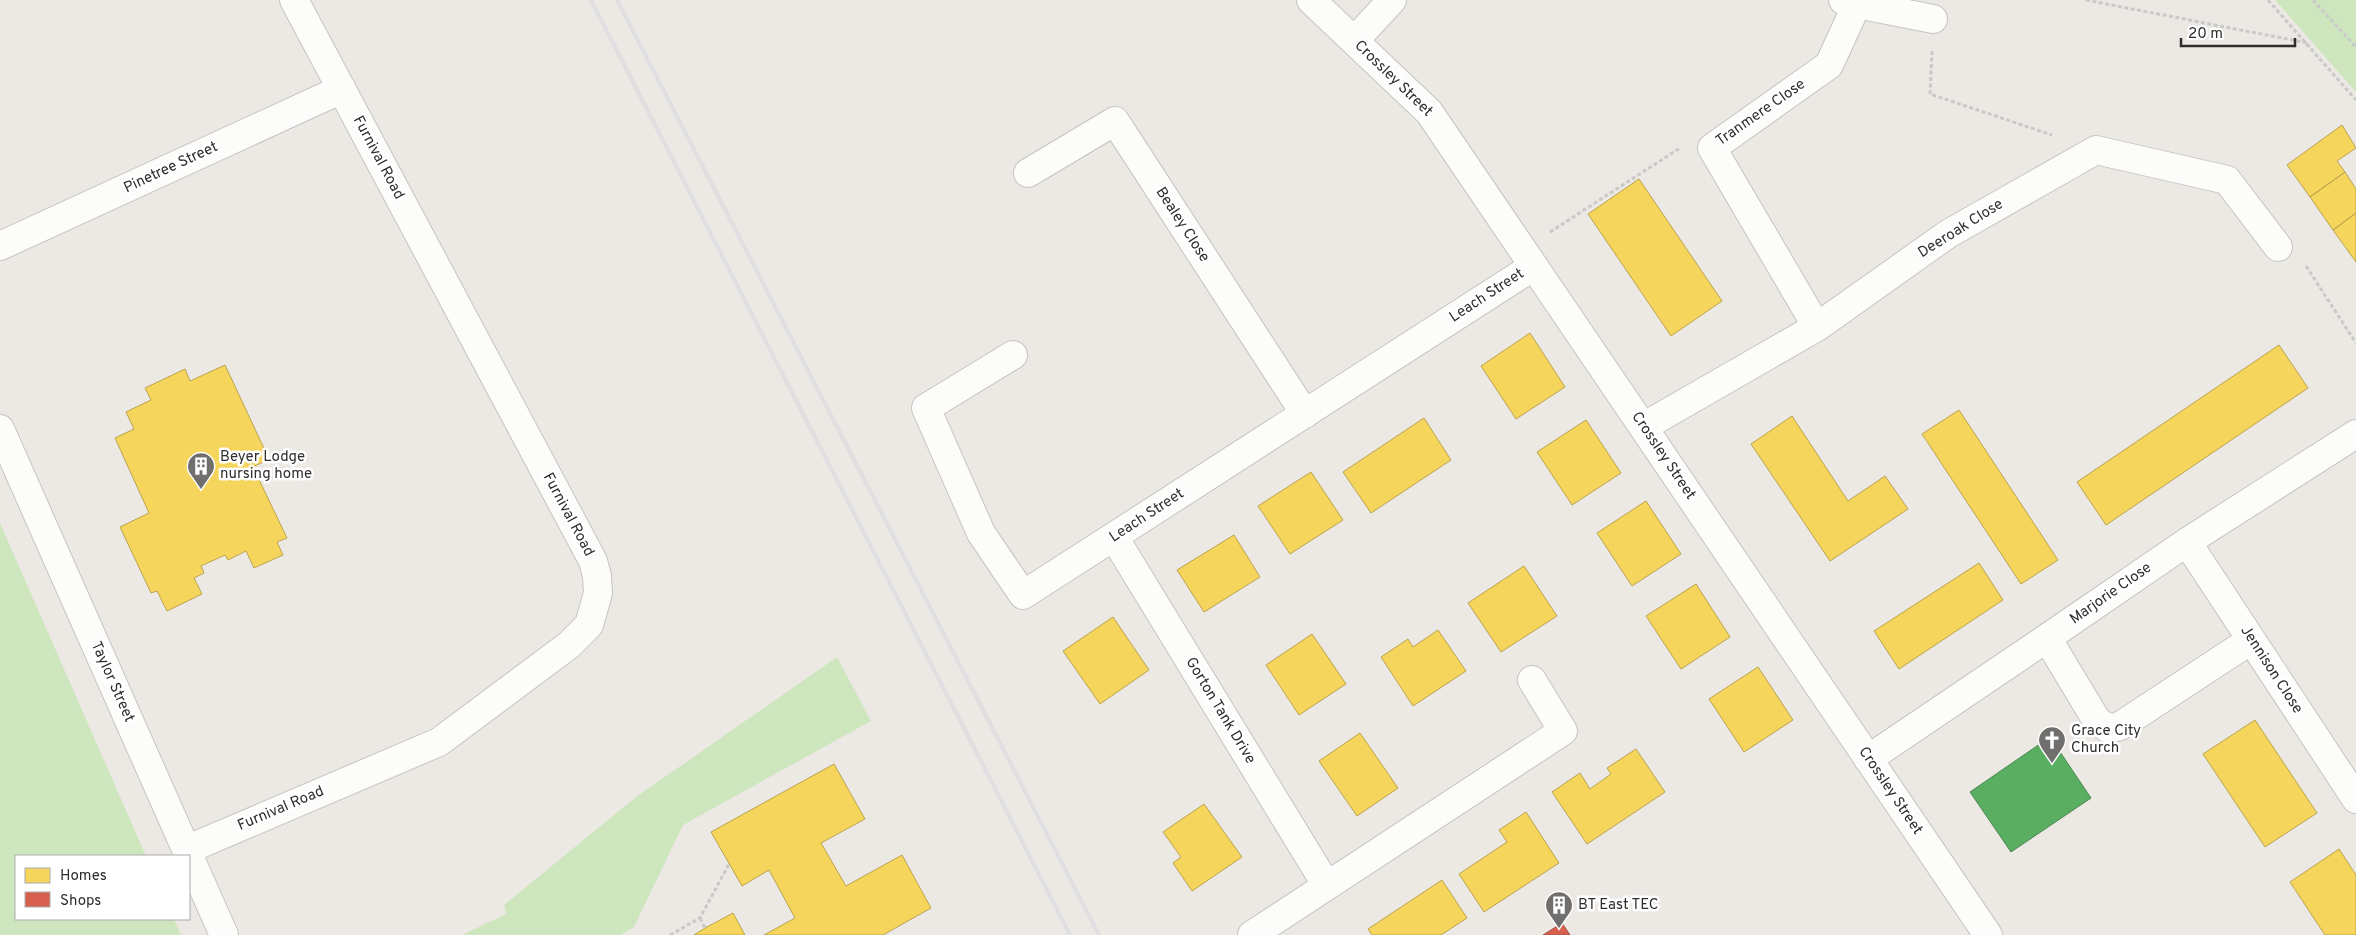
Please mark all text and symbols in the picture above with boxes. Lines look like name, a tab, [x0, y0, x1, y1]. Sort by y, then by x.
scale bar	[2181, 15, 2295, 47]
text: 20 m	[2188, 25, 2223, 44]
street label: Crossley Street	[1350, 37, 1436, 121]
street label: Tranmere Close	[1713, 75, 1809, 151]
street label: Furnival Road	[348, 113, 408, 203]
street label: Pinetree Street	[121, 138, 221, 198]
street label: Bealey Close	[1151, 184, 1213, 266]
street label: Deeroak Close	[1915, 195, 2007, 263]
street label: Leach Street	[1446, 265, 1528, 327]
street label: Crossley Street	[1627, 408, 1699, 504]
place label: Beyer Lodge nursing home	[220, 448, 312, 484]
building icon: Beyer Lodge nursing home	[186, 451, 216, 490]
street label: Furnival Road	[538, 470, 598, 560]
street label: Leach Street	[1106, 485, 1188, 547]
street label: Marjorie Close	[2066, 559, 2156, 629]
street label: Jennison Close	[2235, 622, 2307, 718]
street label: Taylor Street	[86, 639, 138, 725]
street label: Gorton Tank Drive	[1181, 654, 1259, 768]
place label: Grace City Church	[2071, 722, 2141, 758]
church icon: Grace City Church	[2037, 725, 2067, 764]
street label: Crossley Street	[1854, 743, 1926, 839]
street label: Furnival Road	[235, 782, 327, 836]
legend	[15, 855, 190, 920]
text: Homes	[60, 867, 107, 886]
building icon: BT East TEC	[1544, 890, 1574, 929]
text: Shops	[60, 892, 101, 911]
place label: BT East TEC	[1578, 896, 1658, 915]

